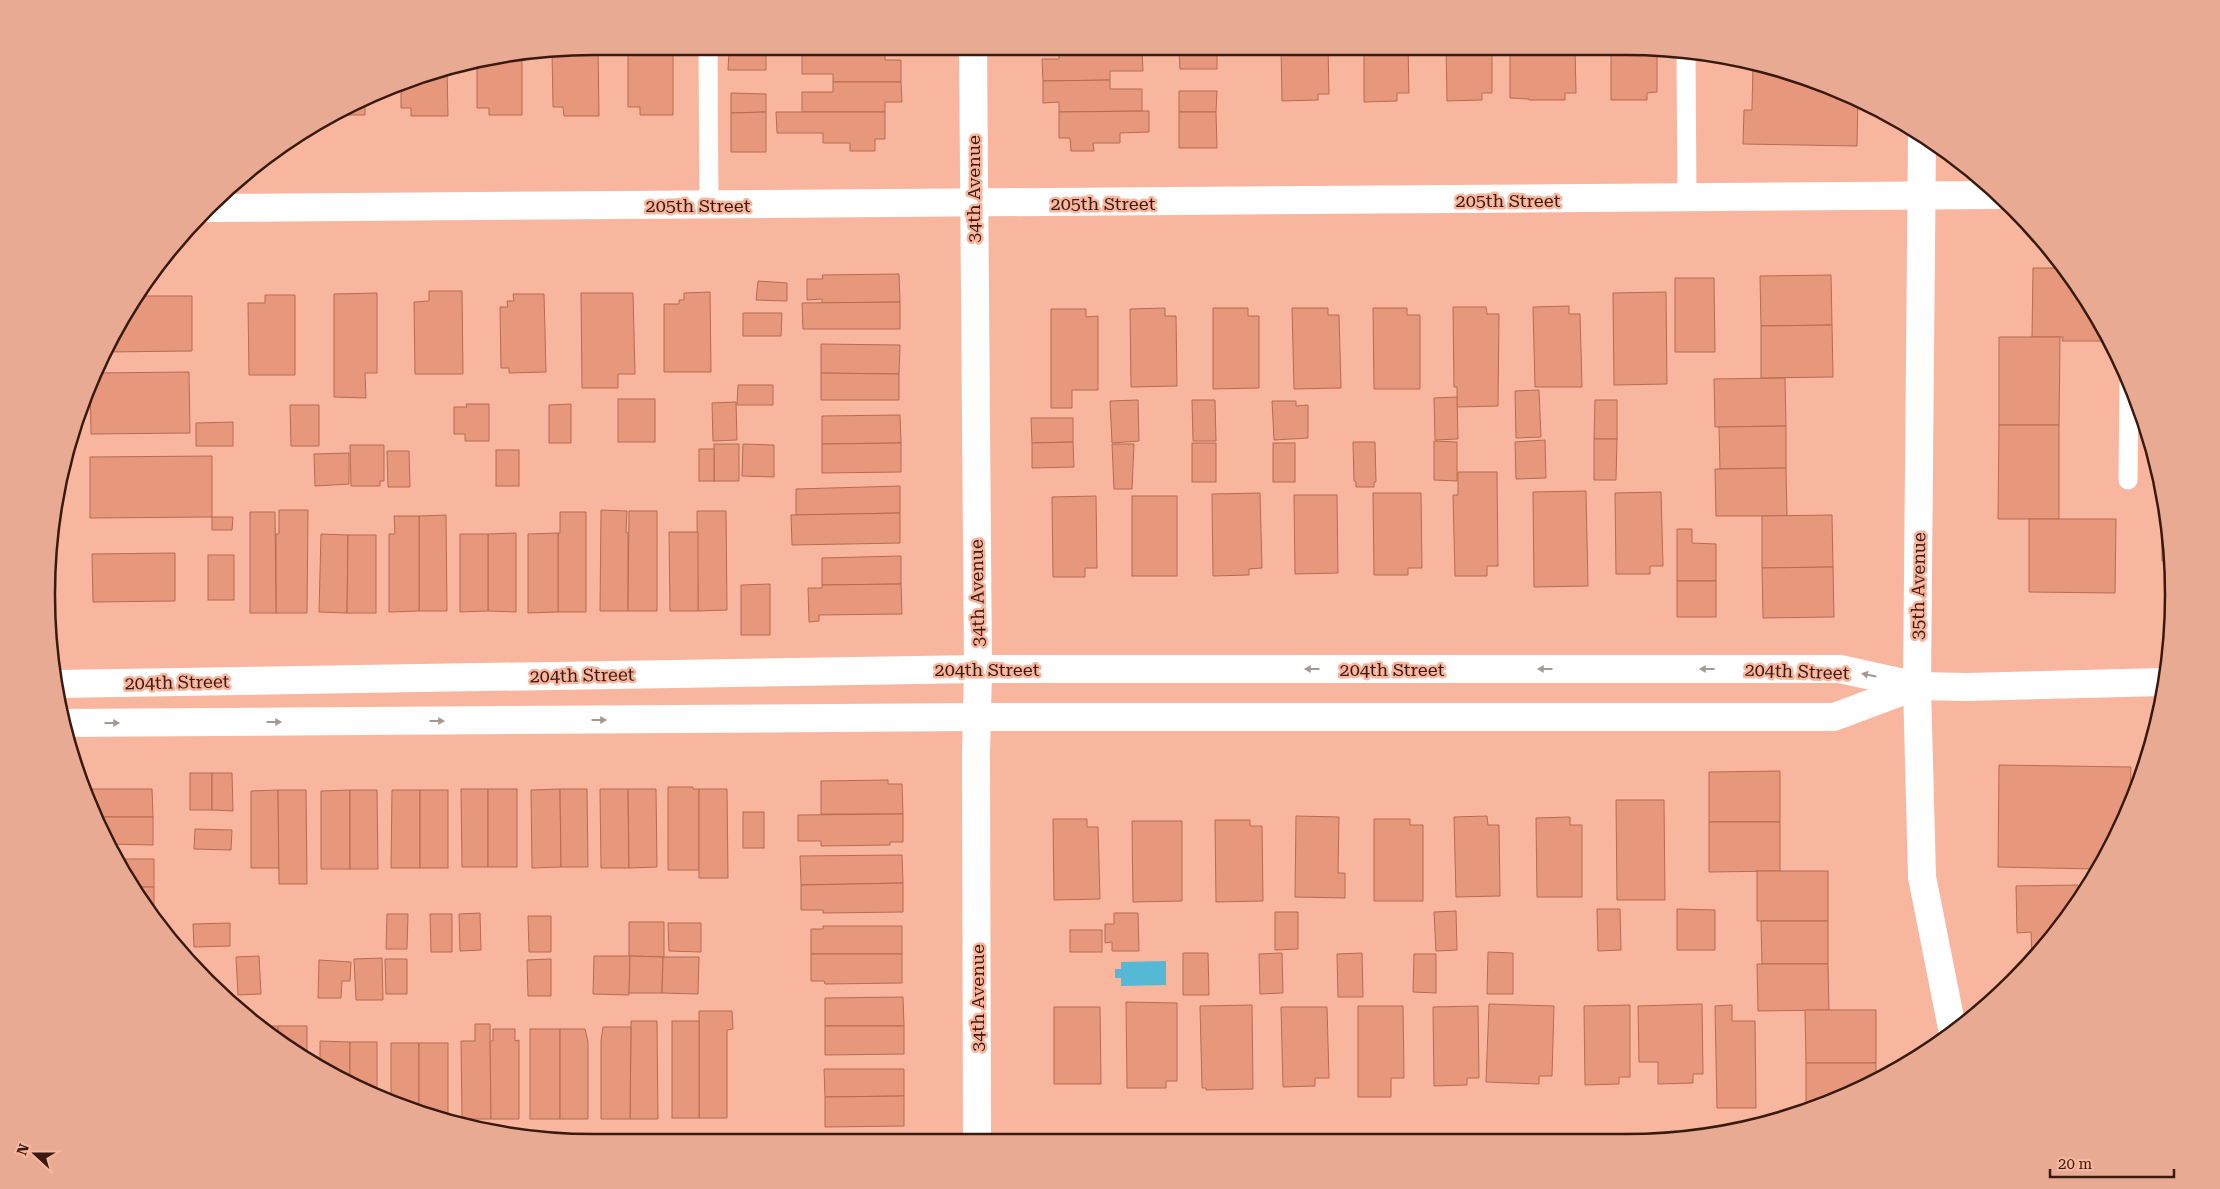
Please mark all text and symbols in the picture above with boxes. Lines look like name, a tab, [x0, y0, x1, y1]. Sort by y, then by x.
street label: 34th Avenue	[963, 135, 984, 243]
street label: 205th Street	[1456, 190, 1561, 211]
street label: 205th Street	[1051, 193, 1156, 214]
street label: 205th Street	[646, 195, 751, 216]
street label: 35th Avenue	[1907, 532, 1929, 640]
street label: 34th Avenue	[966, 539, 988, 647]
street label: 204th Street	[935, 659, 1040, 680]
street label: 204th Street	[1340, 659, 1445, 680]
street label: 204th Street	[1744, 659, 1850, 683]
street label: 204th Street	[529, 664, 635, 686]
one-way arrow	[1304, 665, 1320, 673]
one-way arrow	[1536, 665, 1552, 673]
one-way arrow	[1699, 665, 1715, 673]
street label: 204th Street	[124, 671, 230, 693]
one-way arrow	[1861, 671, 1876, 679]
one-way arrow	[591, 715, 607, 723]
one-way arrow	[429, 717, 445, 725]
one-way arrow	[266, 718, 282, 726]
one-way arrow	[104, 719, 120, 727]
street label: 34th Avenue	[967, 944, 988, 1052]
north arrow	[10, 1129, 60, 1179]
text: N	[13, 1141, 32, 1157]
scale bar	[2050, 1146, 2174, 1178]
text: 20 m	[2058, 1155, 2093, 1173]

